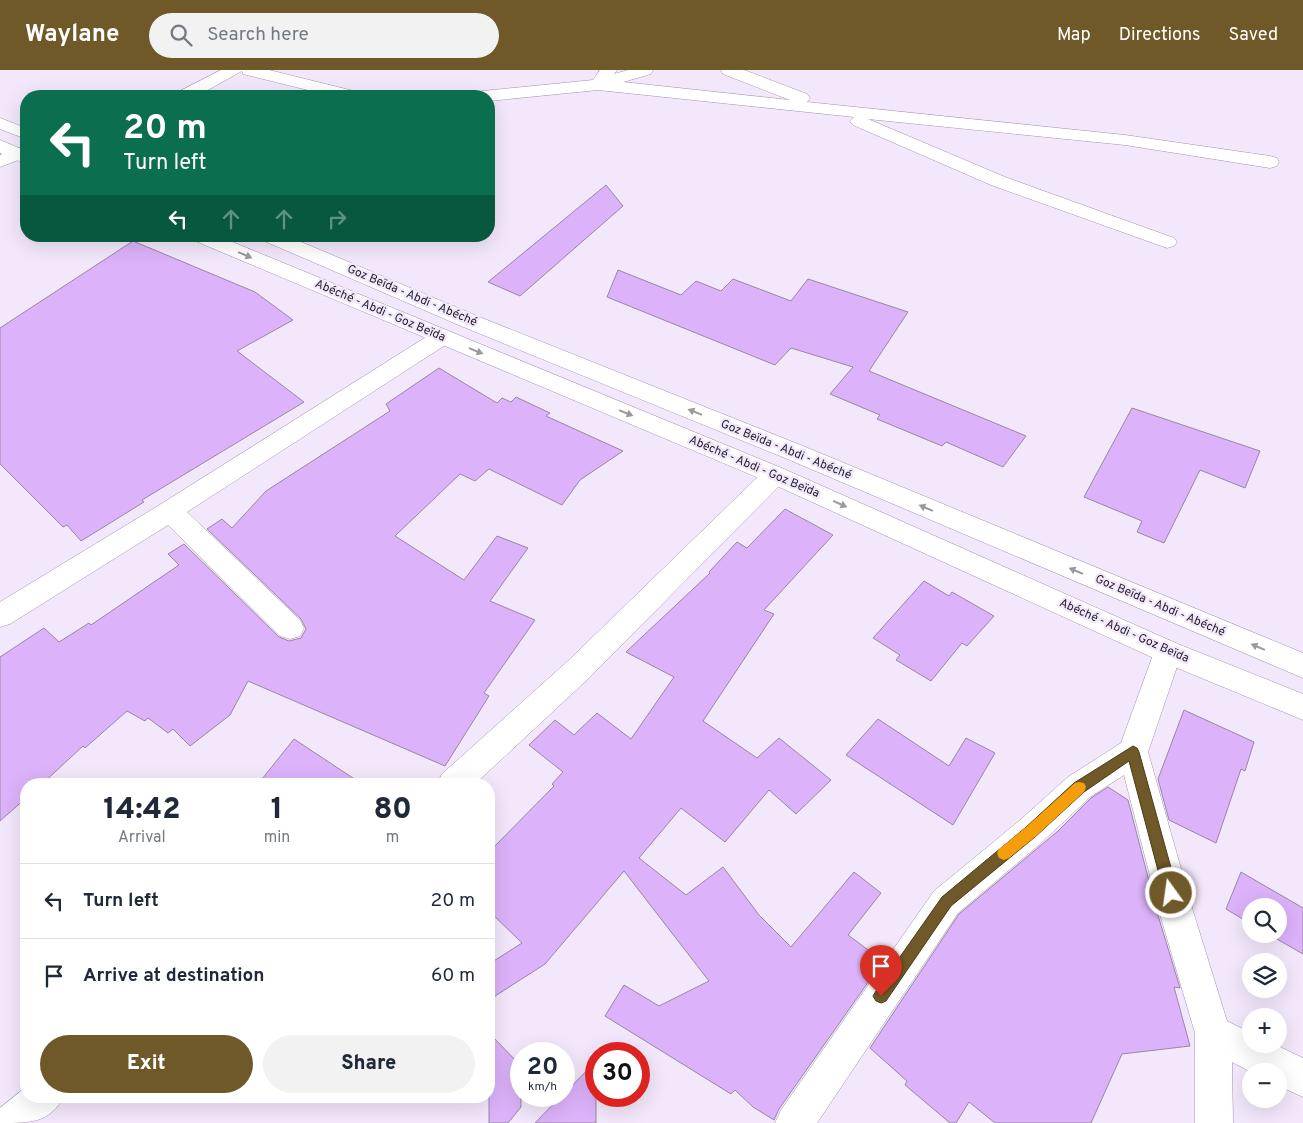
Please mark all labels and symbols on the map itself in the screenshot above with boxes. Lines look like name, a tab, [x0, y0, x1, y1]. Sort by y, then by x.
one-way arrow	[238, 251, 253, 259]
street label: Goz Beïda - Abdi - Abéché	[344, 261, 480, 331]
street label: Abéché - Abdi - Goz Beïda	[312, 276, 448, 346]
one-way arrow	[469, 347, 484, 355]
one-way arrow	[687, 408, 702, 416]
one-way arrow	[619, 410, 633, 418]
street label: Goz Beïda - Abdi - Abéché	[718, 416, 854, 484]
street label: Abéché - Abdi - Goz Beïda	[686, 432, 822, 502]
one-way arrow	[833, 501, 847, 509]
one-way arrow	[919, 503, 933, 511]
one-way arrow	[1069, 566, 1083, 574]
street label: Goz Beïda - Abdi - Abéché	[1092, 571, 1228, 641]
street label: Abéché - Abdi - Goz Beïda	[1057, 595, 1191, 667]
one-way arrow	[1251, 643, 1265, 651]
position arrow	[1144, 866, 1196, 918]
pin	[860, 945, 902, 996]
speed limit sign: 30	[585, 1042, 650, 1107]

